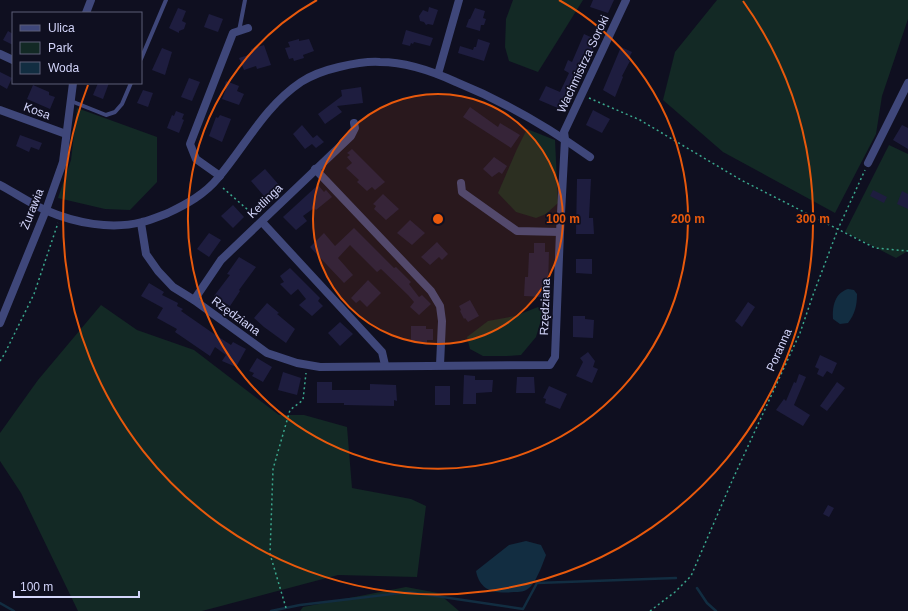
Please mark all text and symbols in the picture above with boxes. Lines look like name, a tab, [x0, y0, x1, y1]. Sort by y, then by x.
legend	[12, 12, 142, 84]
street label: Wachmistrza Soroki	[554, 13, 612, 115]
text: Ulica	[48, 21, 75, 35]
text: Park	[48, 41, 74, 55]
text: Woda	[48, 61, 79, 75]
street label: Kosa	[22, 100, 53, 122]
street label: Ketlinga	[245, 181, 286, 221]
street label: Żurawia	[18, 186, 47, 231]
centre of rings	[431, 212, 445, 226]
text: 100 m	[546, 212, 580, 226]
text: 200 m	[671, 212, 705, 226]
text: 300 m	[796, 212, 830, 226]
street label: Rzędziana	[537, 278, 553, 336]
street label: Rzędziana	[209, 294, 263, 339]
street label: Poranna	[763, 326, 795, 374]
scale bar	[14, 573, 139, 599]
text: 100 m	[20, 580, 53, 594]

